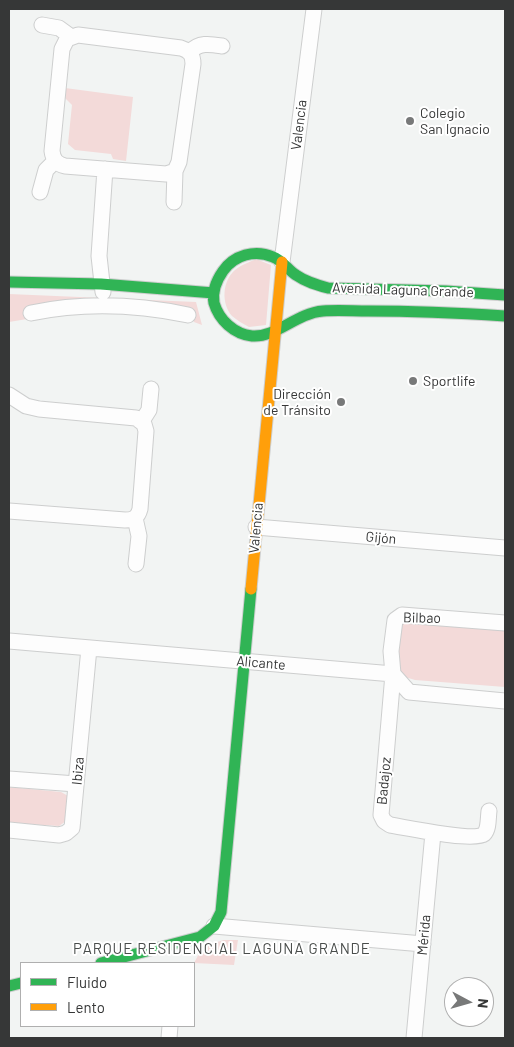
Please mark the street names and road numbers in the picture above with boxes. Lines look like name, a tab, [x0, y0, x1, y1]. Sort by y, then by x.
street label: Valencia	[288, 99, 310, 151]
street label: Avenida Laguna Grande	[332, 279, 474, 301]
street label: Valencia	[245, 502, 267, 554]
street label: Gijón	[365, 528, 397, 548]
street label: Bilbao	[403, 609, 441, 627]
street label: Alicante	[236, 652, 286, 674]
street label: Ibiza	[68, 756, 88, 786]
street label: Badajoz	[374, 756, 394, 806]
street label: Mérida	[414, 914, 434, 956]

